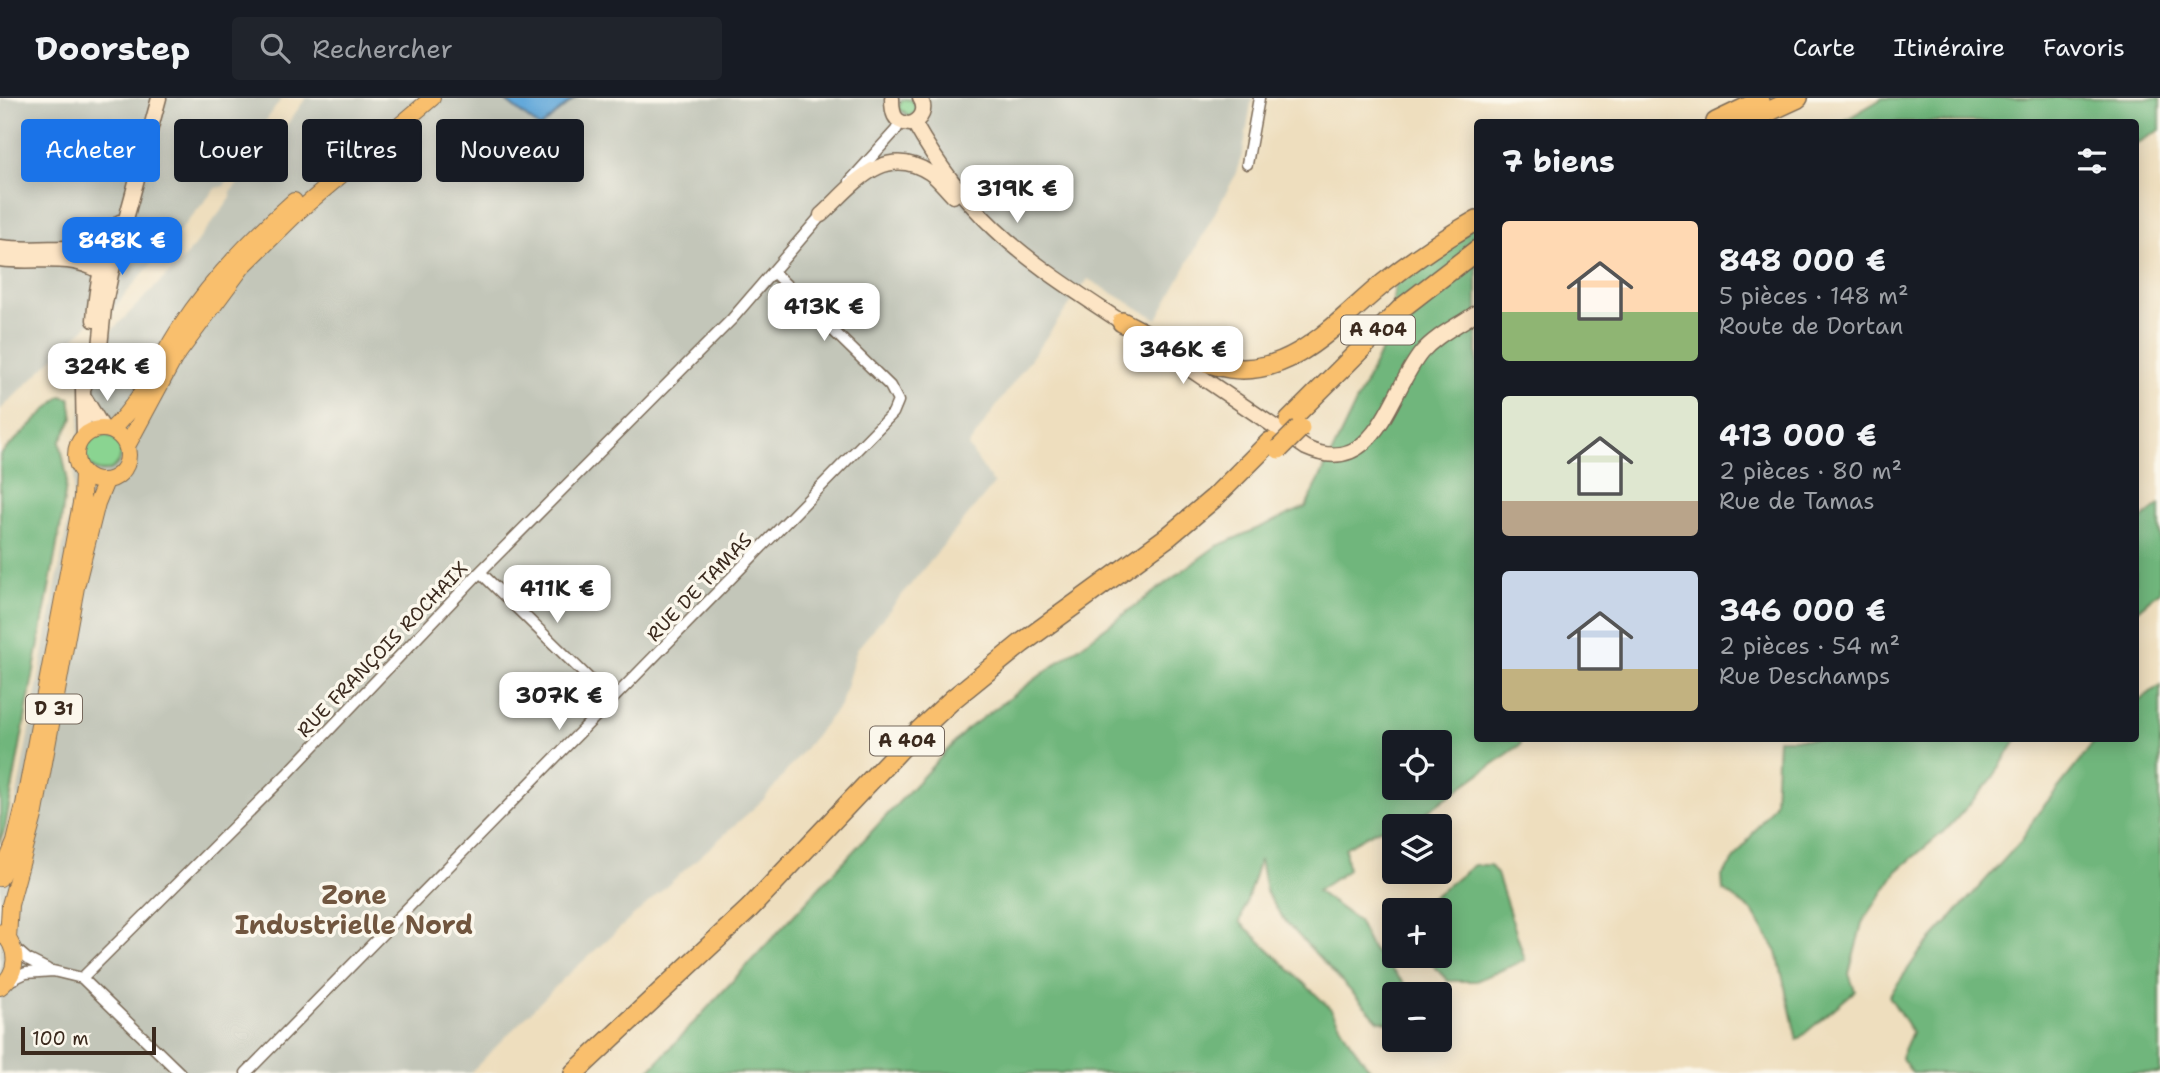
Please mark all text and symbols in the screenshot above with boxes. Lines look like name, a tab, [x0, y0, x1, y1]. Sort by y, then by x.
search box	[232, 17, 722, 80]
text: Doorstep	[35, 26, 190, 71]
icon: search	[256, 29, 294, 67]
text: Rechercher	[312, 31, 453, 66]
text: Carte	[1793, 32, 1856, 64]
text: Itinéraire	[1894, 32, 2005, 64]
text: Favoris	[2043, 32, 2125, 64]
chip: Acheter	[21, 119, 160, 182]
chip: Louer	[174, 119, 288, 182]
chip: Filtres	[302, 119, 422, 182]
chip: Nouveau	[436, 119, 584, 182]
text: 7 biens	[1502, 141, 1615, 182]
icon: filters	[2073, 142, 2111, 180]
pin: 319K €	[960, 166, 1074, 225]
text: 319K €	[977, 173, 1057, 203]
pin: 848K €	[65, 218, 179, 277]
text: 848K €	[78, 225, 166, 255]
text: 848 000 €	[1719, 240, 1886, 281]
icon: home	[1558, 249, 1642, 333]
text: 5 pièces · 148 m²	[1719, 281, 1909, 311]
pin: 413K €	[767, 284, 881, 343]
text: 413K €	[784, 291, 864, 321]
text: Route de Dortan	[1719, 311, 1903, 341]
road number: A 404	[1341, 316, 1415, 344]
pin: 346K €	[1126, 327, 1240, 386]
text: 346K €	[1139, 334, 1227, 364]
pin: 324K €	[50, 344, 164, 403]
text: 324K €	[64, 351, 150, 381]
text: 413 000 €	[1719, 415, 1877, 456]
icon: home	[1558, 424, 1642, 508]
text: 2 pièces · 80 m²	[1719, 456, 1902, 486]
text: Rue de Tamas	[1719, 486, 1875, 516]
street label: RUE DE TAMAS	[641, 528, 757, 647]
street label: RUE FRANÇOIS ROCHAIX	[292, 556, 473, 743]
pin: 411K €	[500, 566, 614, 625]
text: 411K €	[520, 573, 594, 603]
text: 346 000 €	[1719, 590, 1886, 631]
icon: home	[1558, 599, 1642, 683]
text: 2 pièces · 54 m²	[1719, 631, 1900, 661]
text: Rue Deschamps	[1719, 661, 1890, 691]
pin: 307K €	[502, 672, 616, 732]
text: 307K €	[515, 680, 603, 710]
road number: D 31	[26, 694, 82, 724]
road number: A 404	[870, 726, 944, 756]
map controls	[1382, 730, 1452, 1052]
button: locate	[1382, 730, 1452, 800]
button: layers	[1382, 814, 1452, 884]
district label: Zone Industrielle Nord	[235, 877, 473, 942]
button: +	[1382, 898, 1452, 968]
button: −	[1382, 982, 1452, 1052]
scale bar	[21, 1024, 156, 1056]
text: 100 m	[32, 1026, 89, 1051]

